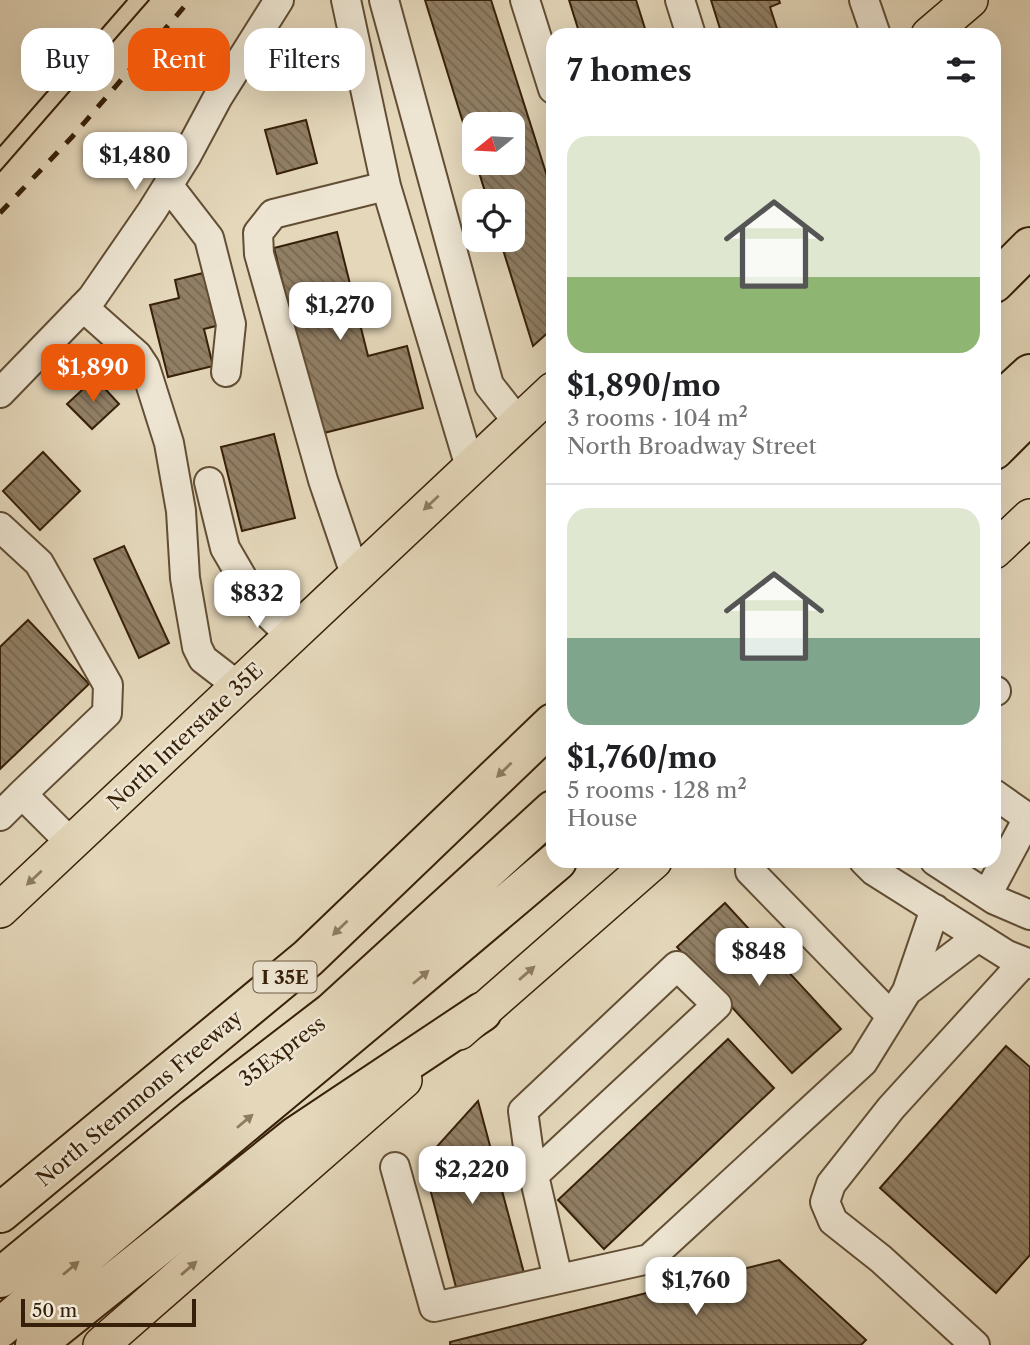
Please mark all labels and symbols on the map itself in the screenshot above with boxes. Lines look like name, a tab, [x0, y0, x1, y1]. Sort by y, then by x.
north arrow	[462, 112, 525, 175]
pin: $1,480	[78, 132, 192, 192]
pin: $1,270	[283, 282, 397, 342]
pin: $1,890	[36, 344, 150, 404]
one-way arrow	[423, 495, 440, 511]
pin: $832	[216, 570, 298, 630]
street label: North Interstate 35E	[102, 657, 268, 815]
one-way arrow	[496, 762, 513, 778]
one-way arrow	[25, 870, 43, 886]
one-way arrow	[331, 919, 348, 936]
pin: $848	[718, 928, 800, 988]
road number: I 35E	[254, 962, 316, 993]
one-way arrow	[518, 966, 535, 981]
one-way arrow	[412, 970, 429, 985]
street label: North Stemmons Freeway	[31, 1004, 247, 1191]
street label: 35Express	[234, 1011, 330, 1091]
one-way arrow	[235, 1114, 253, 1129]
pin: $2,220	[415, 1146, 529, 1206]
pin: $1,760	[639, 1258, 753, 1317]
one-way arrow	[180, 1260, 197, 1276]
one-way arrow	[62, 1261, 79, 1276]
scale bar	[21, 1296, 196, 1328]

